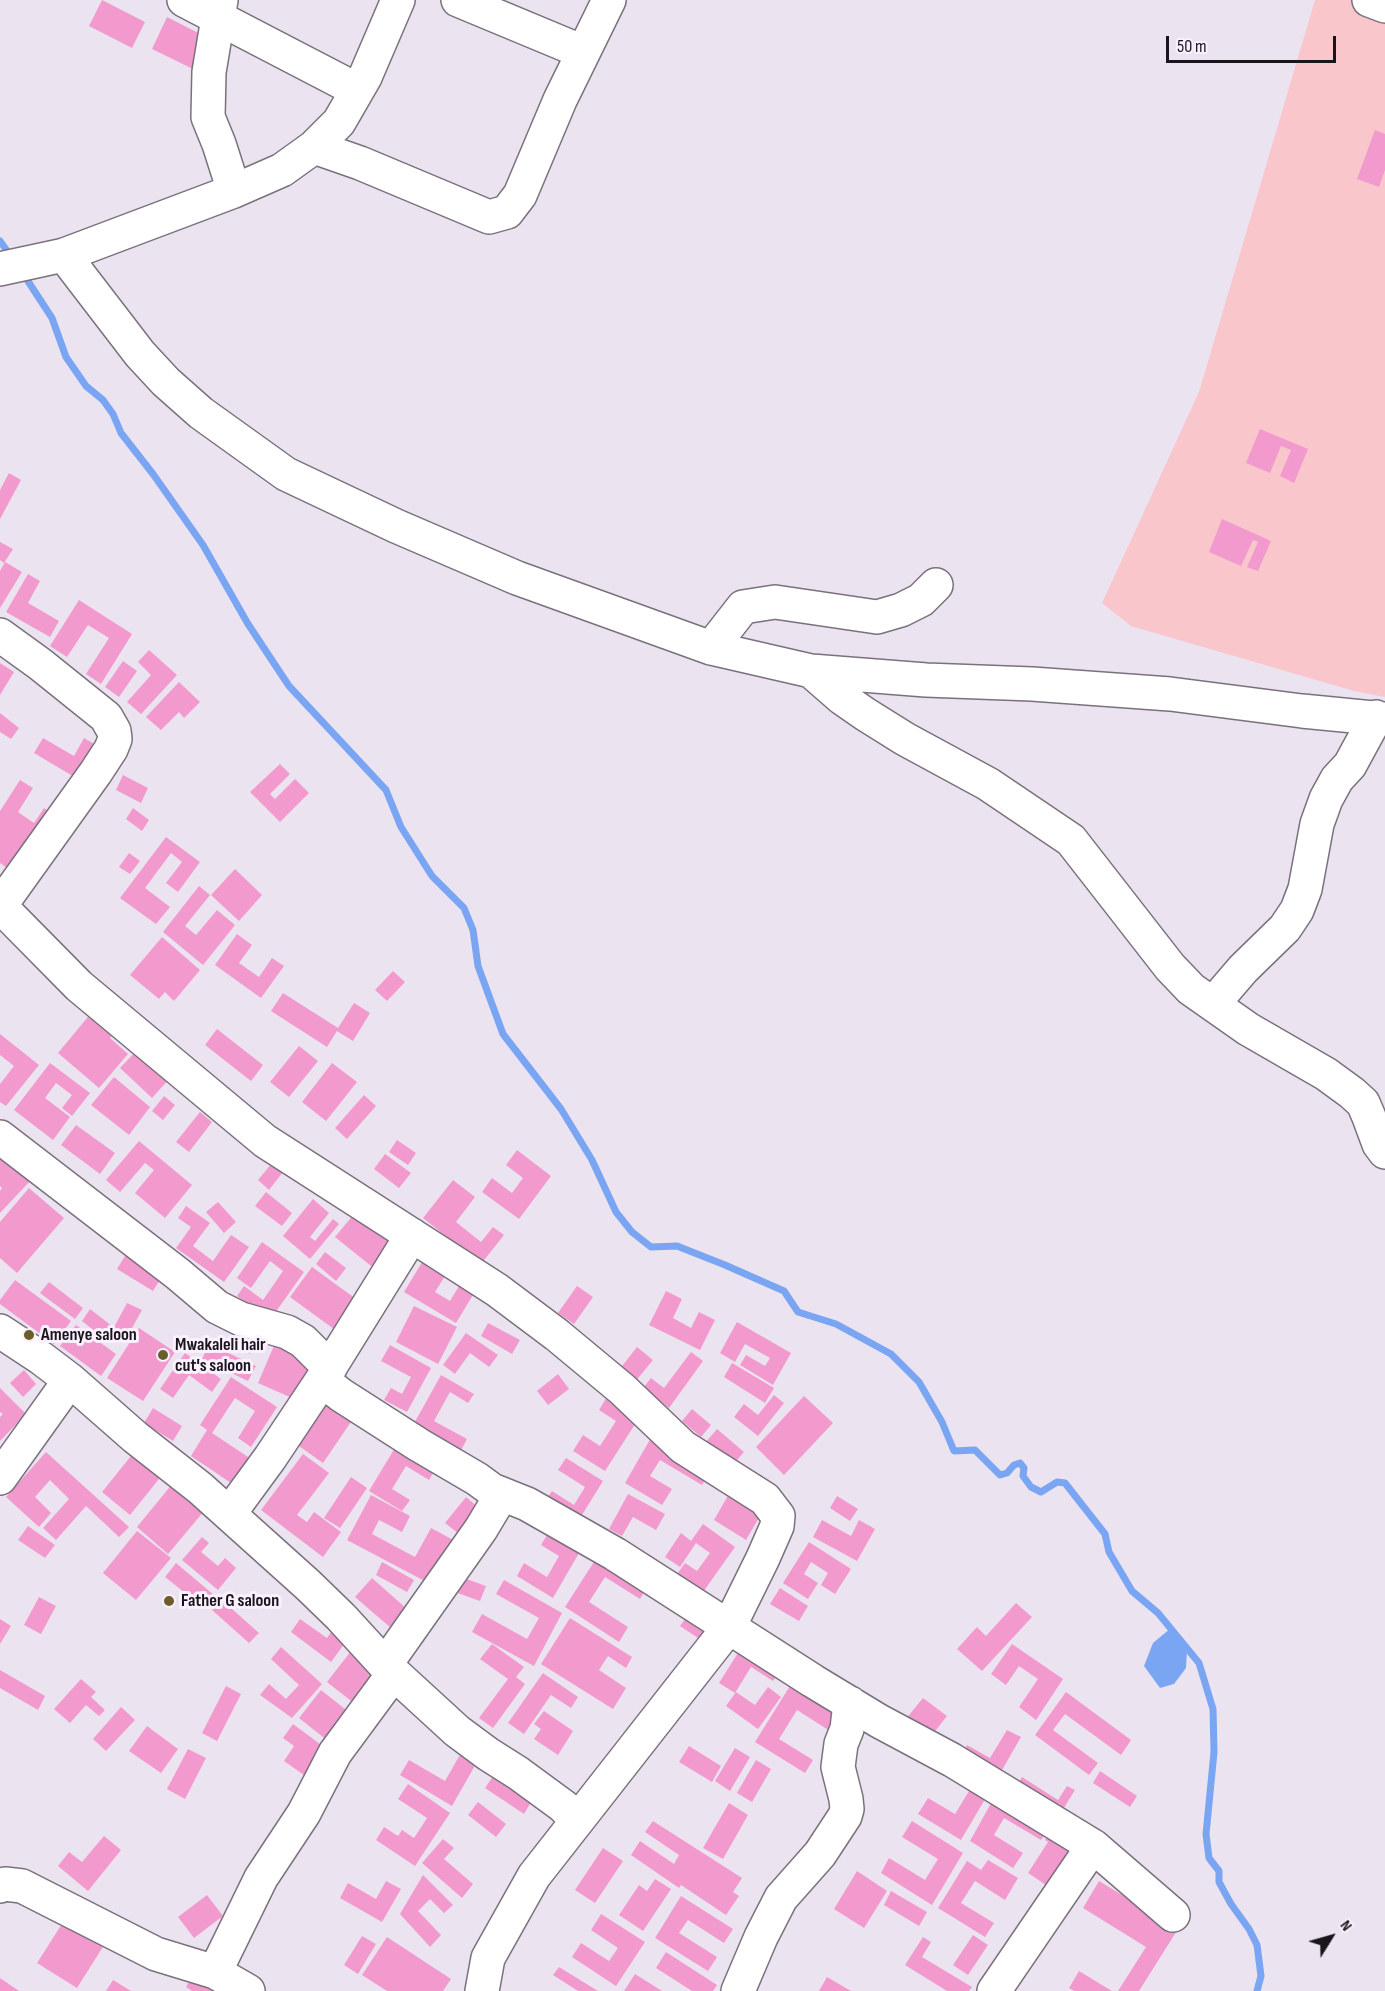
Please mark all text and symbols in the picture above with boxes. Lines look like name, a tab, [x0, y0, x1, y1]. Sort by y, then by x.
scale bar	[1169, 24, 1338, 62]
text: 50 m	[1177, 36, 1207, 57]
place label: Amenye saloon	[41, 1324, 137, 1346]
marker: Amenye saloon	[22, 1328, 36, 1342]
place label: Mwakaleli hair cut's saloon	[175, 1334, 266, 1376]
marker: Mwakaleli hair cut's saloon	[156, 1348, 170, 1362]
place label: Father G saloon	[181, 1590, 279, 1612]
marker: Father G saloon	[162, 1594, 176, 1608]
north arrow	[1301, 1907, 1361, 1967]
text: N	[1336, 1917, 1356, 1935]

